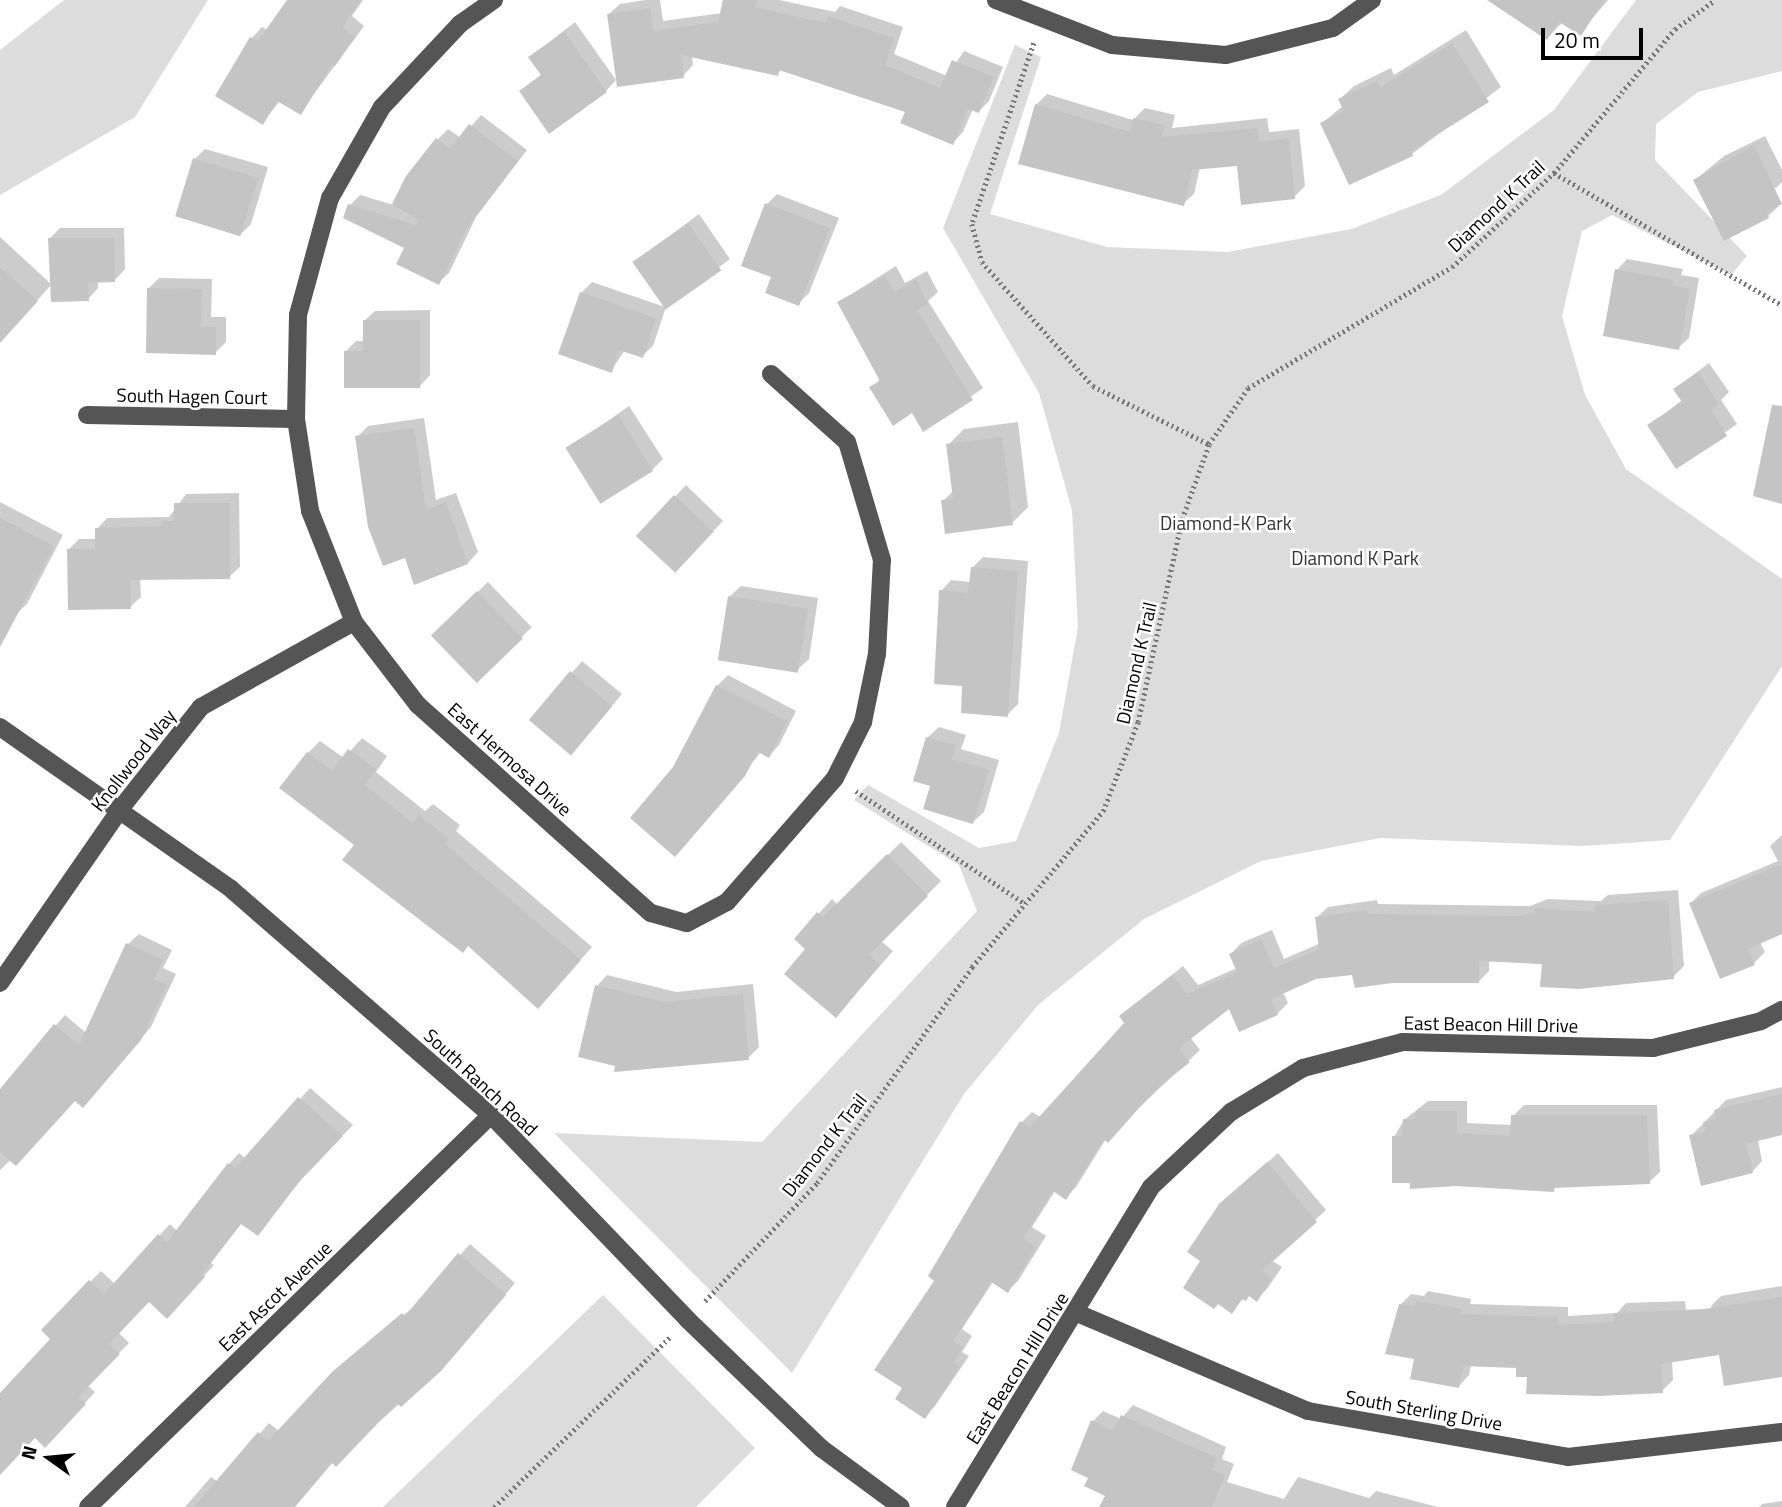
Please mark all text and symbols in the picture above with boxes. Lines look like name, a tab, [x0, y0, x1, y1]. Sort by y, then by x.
scale bar	[1544, 14, 1646, 58]
text: 20 m	[1554, 24, 1600, 56]
street label: Diamond K Trail	[1443, 155, 1549, 257]
street label: South Hagen Court	[116, 383, 268, 409]
park label: Diamond-K Park	[1160, 512, 1292, 534]
park label: Diamond K Park	[1291, 547, 1419, 569]
street label: Diamond K Trail	[1111, 600, 1161, 726]
street label: East Hermosa Drive	[443, 697, 577, 821]
street label: Knollwood Way	[86, 704, 180, 816]
street label: East Beacon Hill Drive	[1404, 1011, 1578, 1037]
street label: South Ranch Road	[420, 1024, 542, 1140]
street label: Diamond K Trail	[777, 1089, 871, 1201]
street label: East Ascot Avenue	[214, 1236, 336, 1356]
street label: East Beacon Hill Drive	[961, 1288, 1073, 1448]
street label: South Sterling Drive	[1344, 1385, 1504, 1435]
north arrow	[14, 1423, 84, 1493]
text: N	[13, 1442, 44, 1463]

